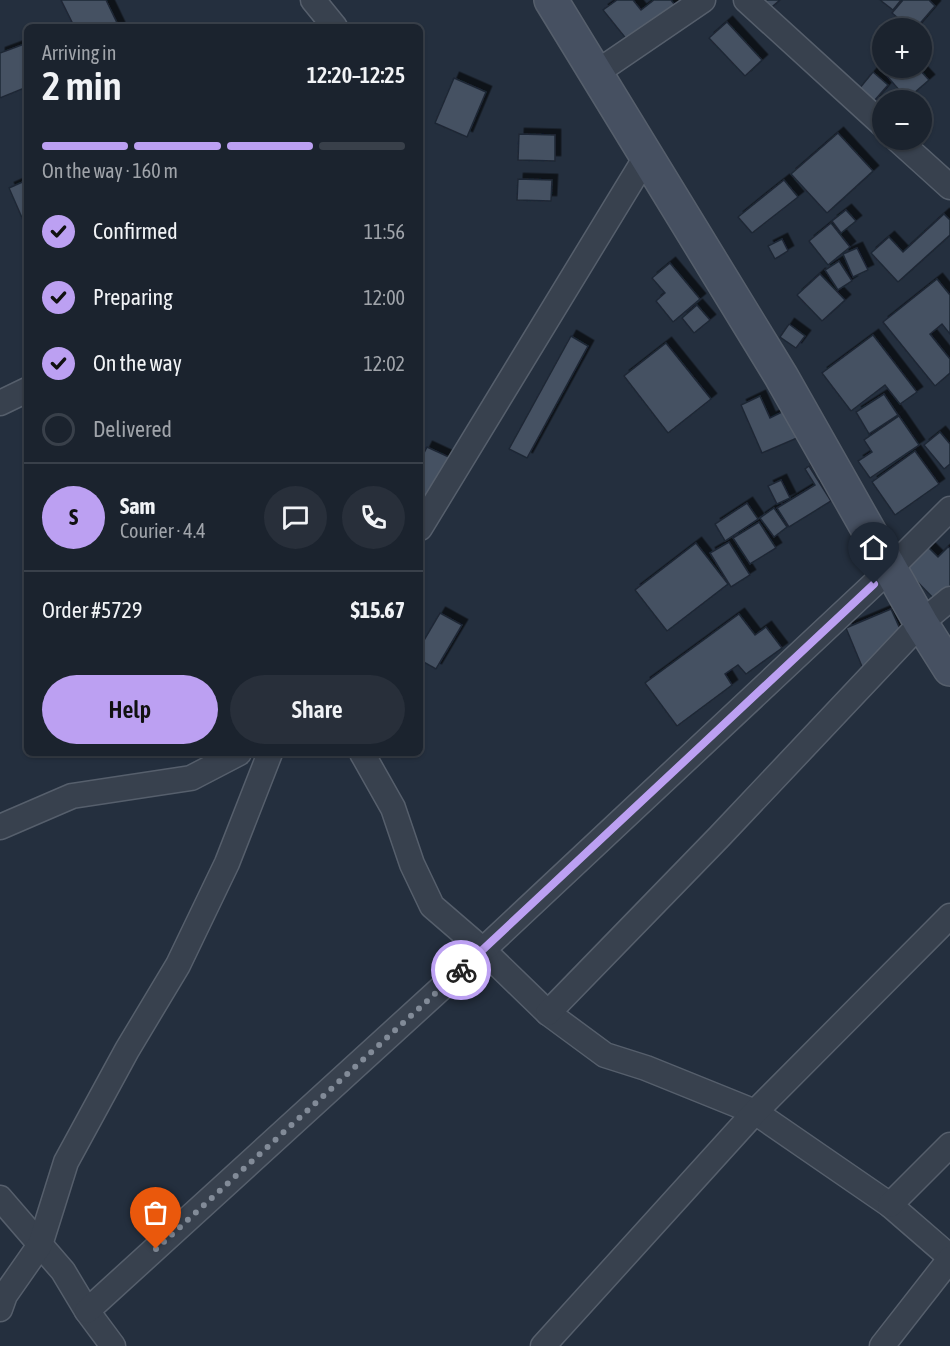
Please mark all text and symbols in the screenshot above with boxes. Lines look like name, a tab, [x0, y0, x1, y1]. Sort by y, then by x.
map controls	[872, 18, 932, 150]
button: +	[872, 18, 932, 78]
text: Arriving in	[42, 41, 116, 64]
text: 12:20–12:25	[307, 62, 405, 88]
text: 2 min	[42, 64, 122, 108]
button: −	[872, 90, 932, 150]
text: On the way · 160 m	[42, 159, 178, 182]
icon: check	[42, 215, 75, 248]
text: Confirmed	[93, 218, 178, 244]
text: 11:56	[364, 220, 405, 243]
icon: check	[42, 281, 75, 314]
text: Preparing	[93, 284, 173, 310]
text: 12:00	[363, 286, 405, 309]
icon: check	[42, 347, 75, 380]
text: On the way	[93, 350, 182, 376]
text: 12:02	[363, 352, 405, 375]
text: Delivered	[93, 416, 172, 442]
button: chat	[264, 486, 327, 549]
button: phone	[342, 486, 405, 549]
text: Sam	[120, 493, 155, 519]
text: S	[69, 504, 78, 530]
text: Courier · 4.4	[120, 519, 206, 542]
pin	[848, 522, 899, 584]
icon: home	[857, 531, 890, 564]
text: Order #5729	[42, 597, 142, 623]
text: $15.67	[350, 597, 405, 623]
button: Help	[42, 675, 218, 744]
button: Share	[230, 675, 405, 744]
courier	[431, 940, 491, 1000]
icon: bike	[445, 954, 478, 987]
pin	[130, 1187, 181, 1249]
icon: bag	[139, 1196, 172, 1229]

